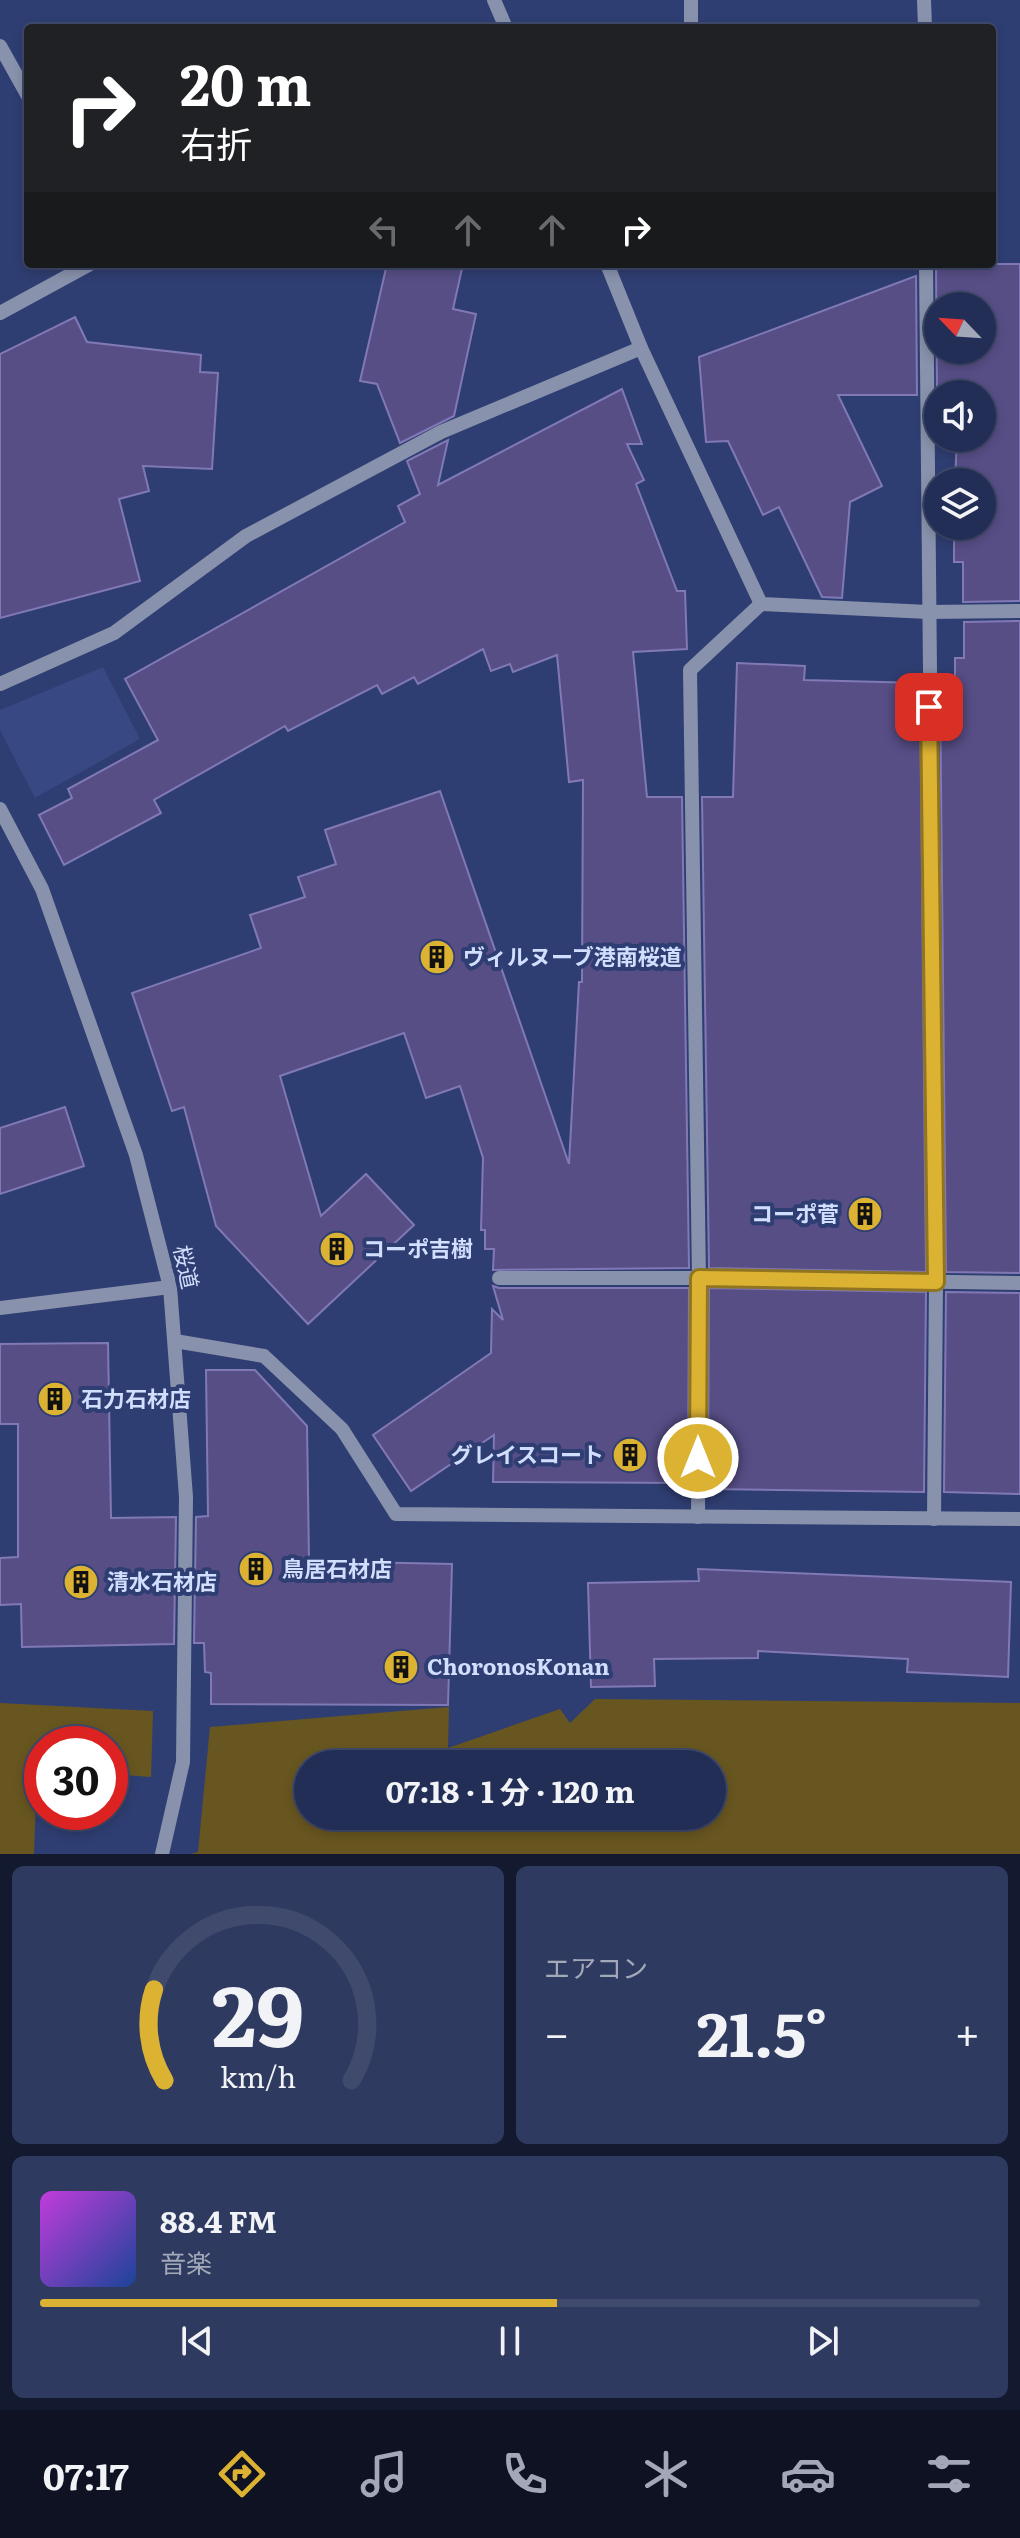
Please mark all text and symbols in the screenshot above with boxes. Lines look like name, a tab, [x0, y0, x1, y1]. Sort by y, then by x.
text: 20 m	[180, 40, 312, 123]
icon: right	[48, 56, 152, 160]
text: 右折	[180, 116, 252, 169]
icon: left	[362, 208, 406, 252]
icon: ahead	[446, 208, 490, 252]
icon: ahead	[530, 208, 574, 252]
icon: right	[614, 208, 658, 252]
north arrow	[924, 292, 996, 364]
map controls	[924, 292, 996, 540]
button: sound	[924, 380, 996, 452]
button: layers	[924, 468, 996, 540]
pin	[895, 673, 963, 741]
icon: arrive	[907, 685, 951, 729]
building icon: ヴィルヌーブ港南桜道	[418, 938, 456, 976]
place label: ヴィルヌーブ港南桜道	[463, 939, 682, 972]
building icon: コーポ菅	[846, 1195, 884, 1233]
place label: コーポ菅	[751, 1196, 839, 1229]
building icon: コーポ吉樹	[318, 1230, 356, 1268]
place label: コーポ吉樹	[363, 1231, 473, 1264]
street label: 桜道	[167, 1242, 208, 1292]
building icon: 石力石材店	[36, 1380, 74, 1418]
place label: 石力石材店	[81, 1381, 191, 1414]
position arrow	[656, 1416, 740, 1500]
building icon: グレイスコート	[611, 1436, 649, 1474]
place label: グレイスコート	[451, 1437, 604, 1470]
building icon: 鳥居石材店	[237, 1550, 275, 1588]
place label: 鳥居石材店	[282, 1551, 392, 1584]
building icon: 清水石材店	[62, 1563, 100, 1601]
place label: 清水石材店	[107, 1564, 217, 1597]
building icon: ChoronosKonan	[382, 1648, 420, 1686]
place label: ChoronosKonan	[427, 1649, 609, 1682]
speed limit sign: 30	[24, 1726, 128, 1830]
text: 07:18 · 1 分 · 120 m	[385, 1768, 635, 1812]
text: エアコン	[544, 1947, 648, 1986]
text: 29	[212, 1949, 304, 2073]
text: 21.5°	[697, 1986, 827, 2075]
text: −	[544, 1998, 570, 2064]
text: +	[954, 1998, 980, 2064]
text: km/h	[220, 2054, 296, 2097]
text: 88.4 FM	[160, 2198, 277, 2242]
text: 音楽	[160, 2242, 212, 2281]
icon: previous	[175, 2319, 219, 2363]
icon: pause	[488, 2319, 532, 2363]
icon: next	[801, 2319, 845, 2363]
icon: directions	[214, 2446, 270, 2502]
icon: music	[356, 2446, 412, 2502]
icon: phone	[497, 2446, 553, 2502]
icon: climate	[638, 2446, 694, 2502]
icon: car	[780, 2446, 836, 2502]
icon: filters	[921, 2446, 977, 2502]
text: 07:17	[43, 2448, 129, 2501]

